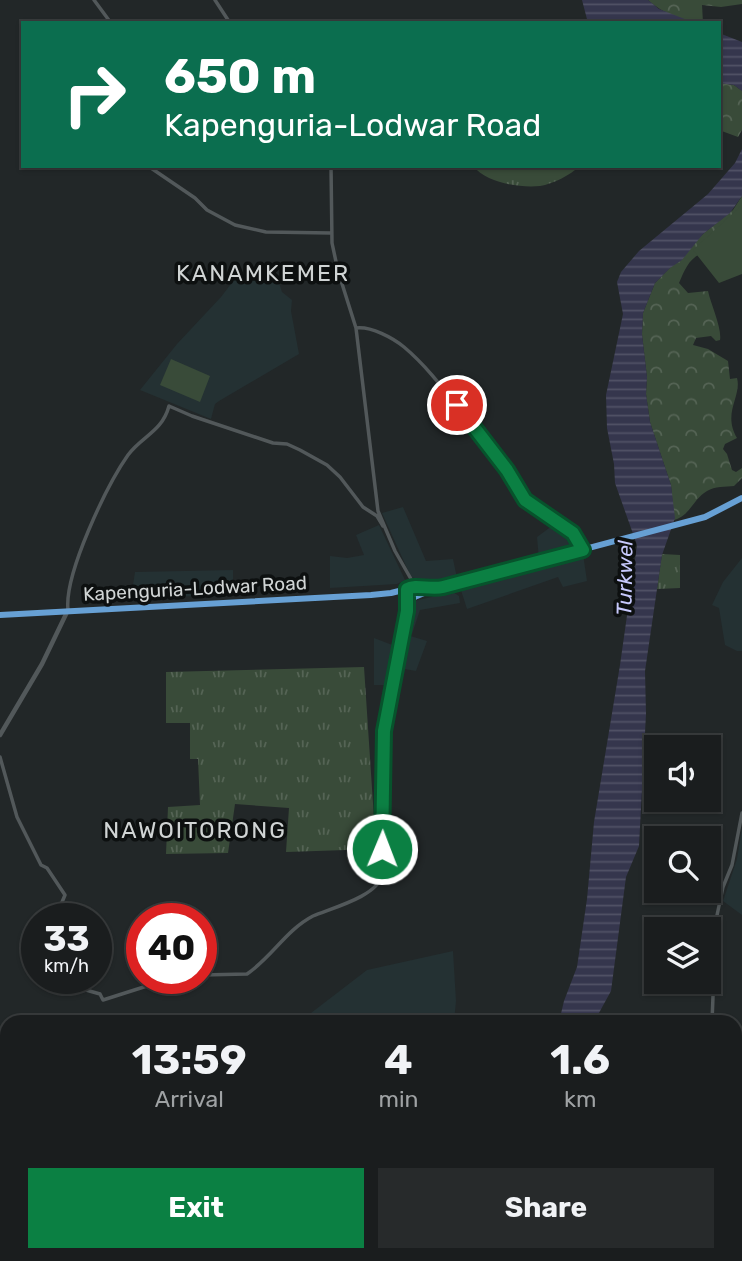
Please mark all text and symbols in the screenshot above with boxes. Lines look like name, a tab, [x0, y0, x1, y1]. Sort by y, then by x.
text: 650 m	[164, 47, 316, 105]
icon: right	[49, 49, 140, 140]
text: Kapenguria-Lodwar Road	[164, 106, 541, 144]
district label: KANAMKEMER	[176, 259, 350, 287]
pin	[427, 375, 487, 435]
icon: arrive	[438, 386, 476, 424]
water label: Turkwel	[611, 539, 638, 616]
street label: Kapenguria-Lodwar Road	[83, 571, 307, 606]
map controls	[644, 735, 721, 994]
button: sound	[644, 735, 721, 812]
position arrow	[345, 812, 419, 886]
district label: NAWOITORONG	[103, 816, 287, 844]
button: search	[644, 826, 721, 903]
speed limit sign: 40	[126, 903, 217, 994]
button: layers	[644, 917, 721, 994]
text: 33	[43, 918, 90, 960]
text: km/h	[44, 955, 89, 977]
text: 13:59	[132, 1035, 247, 1085]
text: 4	[384, 1035, 413, 1085]
text: 1.6	[550, 1035, 610, 1085]
text: Arrival	[155, 1085, 224, 1113]
text: min	[378, 1085, 418, 1113]
text: km	[564, 1085, 596, 1113]
button: Exit	[28, 1168, 364, 1248]
button: Share	[378, 1168, 714, 1248]

